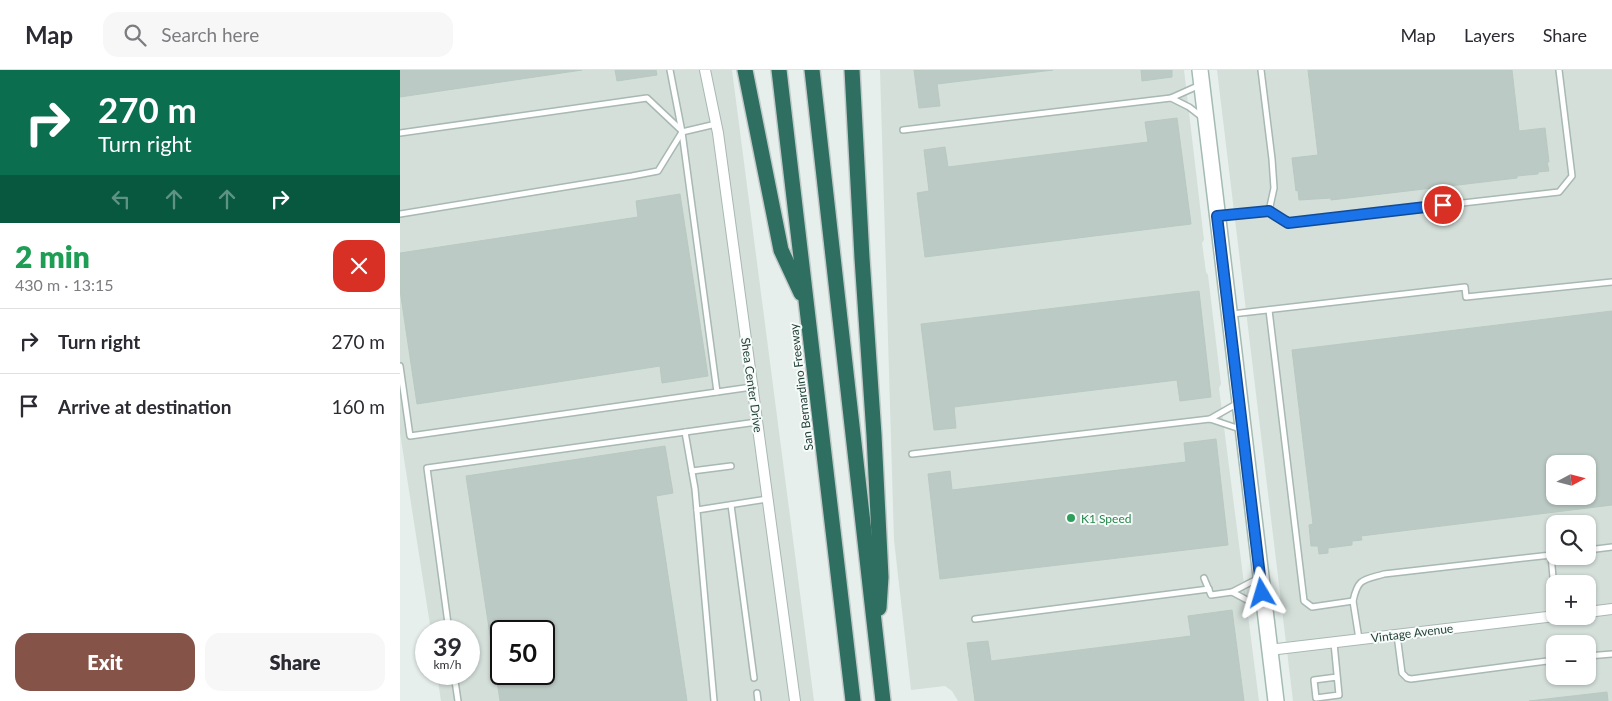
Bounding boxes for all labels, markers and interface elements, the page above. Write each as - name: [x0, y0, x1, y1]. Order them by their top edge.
- search box: [103, 12, 453, 57]
- text: Map: [25, 20, 73, 49]
- icon: search: [121, 21, 149, 49]
- text: Search here: [161, 23, 259, 46]
- text: Map: [1400, 24, 1436, 46]
- text: Layers: [1464, 24, 1515, 46]
- text: Share: [1543, 24, 1587, 46]
- text: 270 m: [98, 88, 197, 130]
- icon: right: [15, 90, 80, 155]
- text: Turn right: [98, 130, 192, 157]
- pin: [1422, 184, 1464, 226]
- icon: left: [107, 185, 135, 213]
- icon: ahead: [160, 185, 188, 213]
- icon: ahead: [213, 185, 241, 213]
- icon: right: [266, 185, 294, 213]
- icon: arrive: [1429, 191, 1457, 219]
- text: 2 min: [15, 238, 90, 274]
- button: close: [333, 240, 385, 292]
- text: 430 m · 13:15: [15, 275, 114, 294]
- street label: San Bernardino Freeway: [786, 322, 816, 451]
- icon: right: [15, 327, 43, 355]
- text: Turn right: [58, 330, 140, 353]
- text: 270 m: [331, 330, 385, 353]
- street label: Shea Center Drive: [738, 337, 766, 433]
- icon: arrive: [15, 392, 43, 420]
- text: Arrive at destination: [58, 395, 231, 418]
- text: 160 m: [331, 395, 385, 418]
- north arrow: [1546, 455, 1596, 505]
- map controls: [1546, 455, 1596, 685]
- place label: K1 Speed: [1081, 511, 1131, 526]
- marker: K1 Speed: [1065, 512, 1077, 524]
- button: search: [1546, 515, 1596, 565]
- position arrow: [1235, 566, 1287, 618]
- button: +: [1546, 575, 1596, 625]
- speed limit sign: 50: [490, 620, 555, 685]
- street label: Vintage Avenue: [1370, 621, 1454, 645]
- text: 39: [433, 631, 462, 661]
- button: Exit: [15, 633, 195, 691]
- button: Share: [205, 633, 385, 691]
- button: −: [1546, 635, 1596, 685]
- text: km/h: [433, 657, 462, 672]

